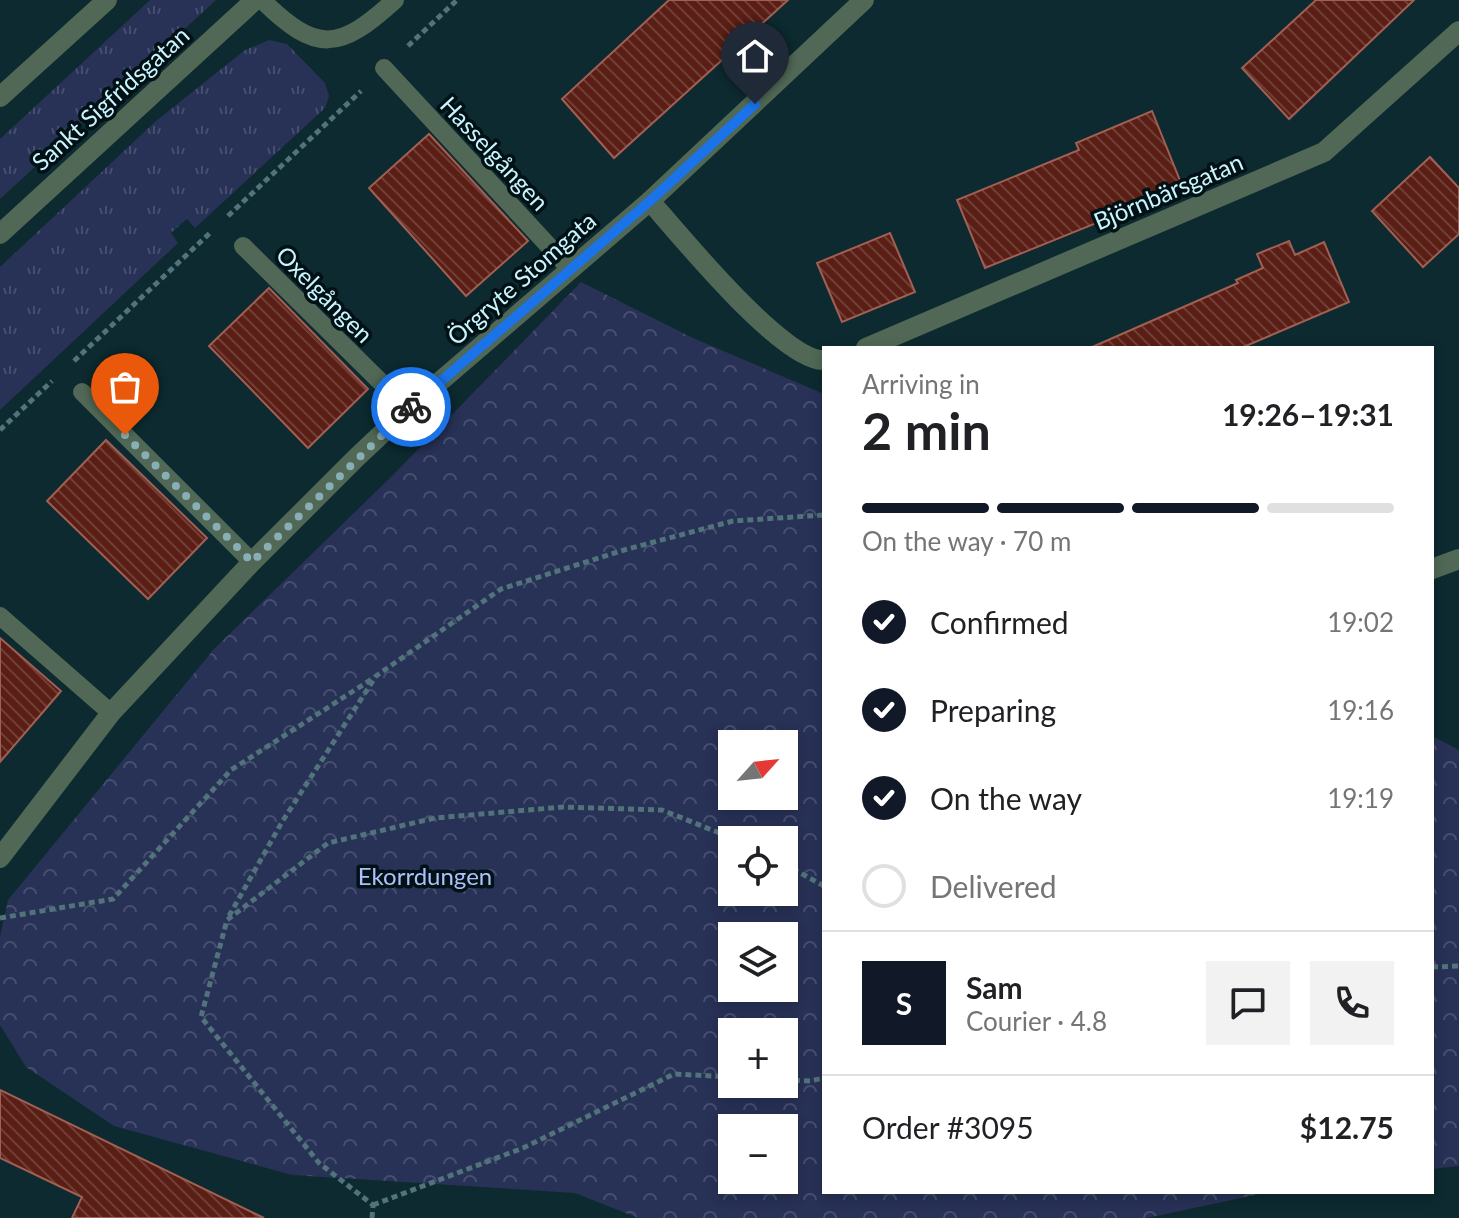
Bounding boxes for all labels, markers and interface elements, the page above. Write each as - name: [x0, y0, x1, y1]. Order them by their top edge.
- street label: Sankt Sigfridsgatan: [26, 20, 194, 176]
- pin: [721, 22, 789, 104]
- icon: home: [733, 34, 777, 78]
- street label: Hasselgången: [435, 90, 555, 216]
- street label: Björnbärsgatan: [1089, 147, 1247, 235]
- street label: Örgryte Stomgata: [441, 206, 601, 350]
- street label: Oxelgången: [271, 240, 379, 348]
- pin: [91, 353, 159, 435]
- icon: bag: [103, 365, 147, 409]
- courier: [371, 367, 451, 447]
- text: Arriving in: [862, 368, 980, 400]
- icon: bike: [389, 385, 433, 429]
- text: 19:26–19:31: [1222, 396, 1394, 432]
- text: 2 min: [862, 399, 991, 461]
- text: On the way · 70 m: [862, 525, 1071, 557]
- icon: check: [862, 600, 906, 644]
- text: Confirmed: [930, 604, 1069, 640]
- text: 19:02: [1327, 606, 1394, 638]
- icon: check: [862, 688, 906, 732]
- text: Preparing: [930, 692, 1056, 728]
- text: 19:16: [1327, 694, 1394, 726]
- north arrow: [718, 730, 798, 810]
- map controls: [718, 730, 798, 1194]
- icon: check: [862, 776, 906, 820]
- text: On the way: [930, 780, 1082, 816]
- text: 19:19: [1327, 782, 1394, 814]
- button: locate: [718, 826, 798, 906]
- park label: Ekorrdungen: [358, 861, 492, 890]
- text: Delivered: [930, 868, 1057, 904]
- button: layers: [718, 922, 798, 1002]
- button: chat: [1206, 961, 1290, 1045]
- button: phone: [1310, 961, 1394, 1045]
- text: Sam: [966, 969, 1023, 1005]
- text: S: [896, 985, 912, 1021]
- text: Courier · 4.8: [966, 1005, 1107, 1037]
- button: +: [718, 1018, 798, 1098]
- text: Order #3095: [862, 1109, 1034, 1145]
- text: $12.75: [1300, 1109, 1394, 1145]
- button: −: [718, 1114, 798, 1194]

